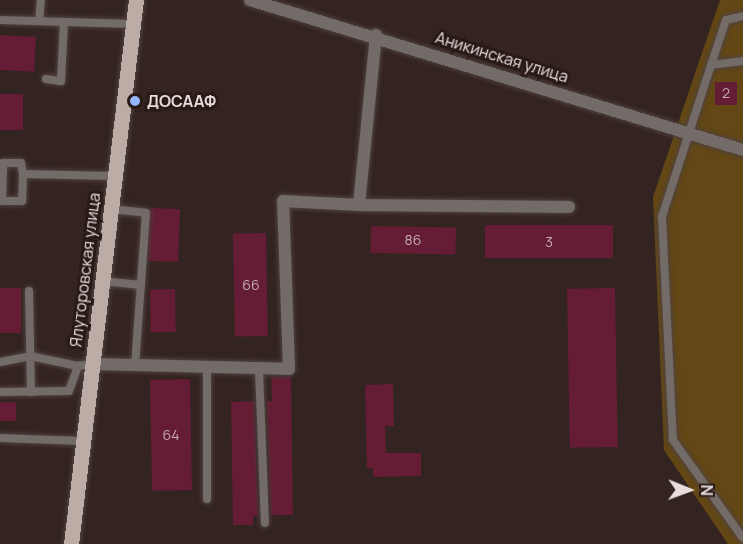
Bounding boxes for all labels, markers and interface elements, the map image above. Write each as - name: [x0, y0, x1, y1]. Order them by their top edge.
- street label: Аникинская улица: [433, 28, 571, 86]
- house number: 2: [722, 85, 730, 101]
- place label: ДОСААФ: [147, 91, 216, 111]
- marker: ДОСААФ: [128, 94, 142, 108]
- street label: Ялуторовская улица: [66, 192, 104, 348]
- house number: 86: [405, 232, 421, 248]
- house number: 3: [545, 234, 553, 250]
- house number: 66: [242, 277, 260, 293]
- house number: 64: [163, 427, 179, 443]
- north arrow: [659, 460, 719, 520]
- text: N: [696, 484, 718, 496]

